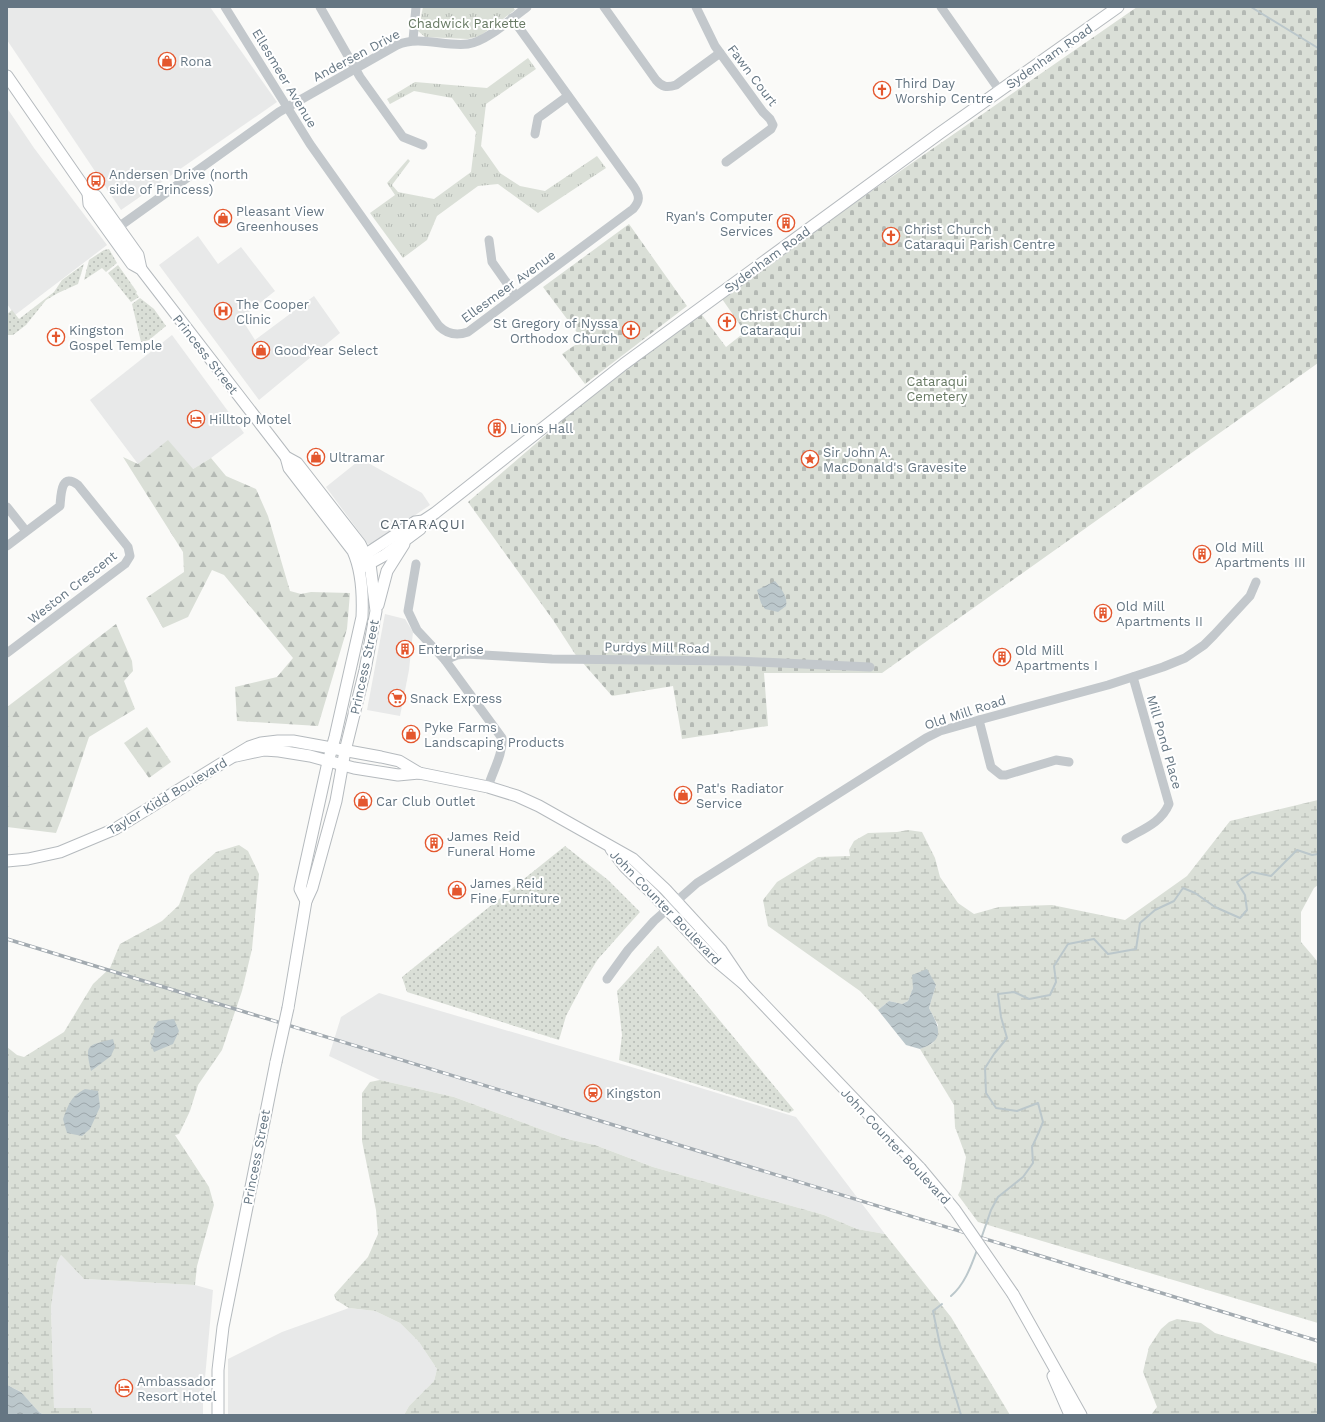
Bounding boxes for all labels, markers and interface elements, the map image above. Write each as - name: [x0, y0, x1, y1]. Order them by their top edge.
- park label: Chadwick Parkette: [408, 16, 526, 31]
- street label: Sydenham Road: [1003, 21, 1096, 92]
- street label: Ellesmeer Avenue: [249, 26, 320, 131]
- street label: Andersen Drive: [310, 26, 402, 85]
- street label: Fawn Court: [725, 42, 781, 109]
- shop icon: Rona: [157, 51, 177, 71]
- place label: Rona: [180, 54, 212, 69]
- place label: Third Day Worship Centre: [895, 76, 993, 106]
- church icon: Third Day Worship Centre: [872, 80, 892, 100]
- place label: Andersen Drive (north side of Princess): [109, 167, 248, 197]
- bus stop icon: Andersen Drive (north side of Princess): [86, 171, 106, 191]
- place label: Pleasant View Greenhouses: [236, 204, 325, 234]
- shop icon: Pleasant View Greenhouses: [213, 208, 233, 228]
- place label: Ryan's Computer Services: [665, 209, 773, 239]
- building icon: Ryan's Computer Services: [776, 213, 796, 233]
- place label: Christ Church Cataraqui Parish Centre: [904, 222, 1055, 252]
- street label: Sydenham Road: [721, 223, 813, 296]
- church icon: Christ Church Cataraqui Parish Centre: [881, 226, 901, 246]
- street label: Ellesmeer Avenue: [458, 247, 558, 326]
- place label: The Cooper Clinic: [236, 297, 309, 327]
- hospital icon: The Cooper Clinic: [213, 301, 233, 321]
- place label: Christ Church Cataraqui: [740, 308, 828, 338]
- street label: Princess Street: [170, 312, 242, 397]
- church icon: Christ Church Cataraqui: [717, 312, 737, 332]
- place label: St Gregory of Nyssa Orthodox Church: [493, 316, 619, 346]
- church icon: St Gregory of Nyssa Orthodox Church: [621, 320, 641, 340]
- place label: Kingston Gospel Temple: [69, 323, 162, 353]
- church icon: Kingston Gospel Temple: [46, 327, 66, 347]
- shop icon: GoodYear Select: [251, 340, 271, 360]
- place label: GoodYear Select: [274, 343, 379, 358]
- park label: Cataraqui Cemetery: [906, 374, 968, 404]
- hotel icon: Hilltop Motel: [186, 409, 206, 429]
- place label: Hilltop Motel: [209, 412, 291, 427]
- building icon: Lions Hall: [487, 418, 507, 438]
- place label: Lions Hall: [510, 421, 573, 436]
- place label: Sir John A. MacDonald's Gravesite: [823, 445, 967, 475]
- shop icon: Ultramar: [306, 447, 326, 467]
- place icon: Sir John A. MacDonald's Gravesite: [800, 449, 820, 469]
- place label: Ultramar: [329, 450, 385, 465]
- district label: CATARAQUI: [380, 516, 466, 532]
- place label: Old Mill Apartments III: [1215, 540, 1306, 570]
- building icon: Old Mill Apartments III: [1192, 544, 1212, 564]
- street label: Weston Crescent: [25, 548, 120, 627]
- place label: Old Mill Apartments II: [1116, 599, 1203, 629]
- building icon: Old Mill Apartments II: [1093, 603, 1113, 623]
- street label: Princess Street: [347, 618, 382, 716]
- building icon: Enterprise: [395, 639, 415, 659]
- street label: Purdys Mill Road: [604, 639, 710, 656]
- place label: Enterprise: [418, 642, 484, 657]
- place label: Old Mill Apartments I: [1015, 643, 1098, 673]
- building icon: Old Mill Apartments I: [992, 647, 1012, 667]
- supermarket icon: Snack Express: [387, 688, 407, 708]
- place label: Snack Express: [410, 691, 502, 706]
- street label: Old Mill Road: [923, 692, 1008, 733]
- street label: Mill Pond Place: [1144, 694, 1185, 791]
- place label: Pyke Farms Landscaping Products: [424, 720, 565, 750]
- shop icon: Pyke Farms Landscaping Products: [401, 724, 421, 744]
- street label: Taylor Kidd Boulevard: [105, 755, 230, 838]
- place label: Pat's Radiator Service: [696, 781, 784, 811]
- shop icon: Pat's Radiator Service: [673, 785, 693, 805]
- shop icon: Car Club Outlet: [353, 791, 373, 811]
- place label: Car Club Outlet: [376, 794, 476, 809]
- place label: James Reid Funeral Home: [447, 829, 536, 859]
- building icon: James Reid Funeral Home: [424, 833, 444, 853]
- street label: John Counter Boulevard: [607, 847, 724, 968]
- place label: James Reid Fine Furniture: [470, 876, 560, 906]
- shop icon: James Reid Fine Furniture: [447, 880, 467, 900]
- station icon: Kingston: [583, 1083, 603, 1103]
- street label: John Counter Boulevard: [838, 1085, 953, 1208]
- place label: Kingston: [606, 1086, 661, 1101]
- street label: Princess Street: [240, 1108, 273, 1206]
- place label: Ambassador Resort Hotel: [137, 1374, 216, 1404]
- hotel icon: Ambassador Resort Hotel: [114, 1378, 134, 1398]

